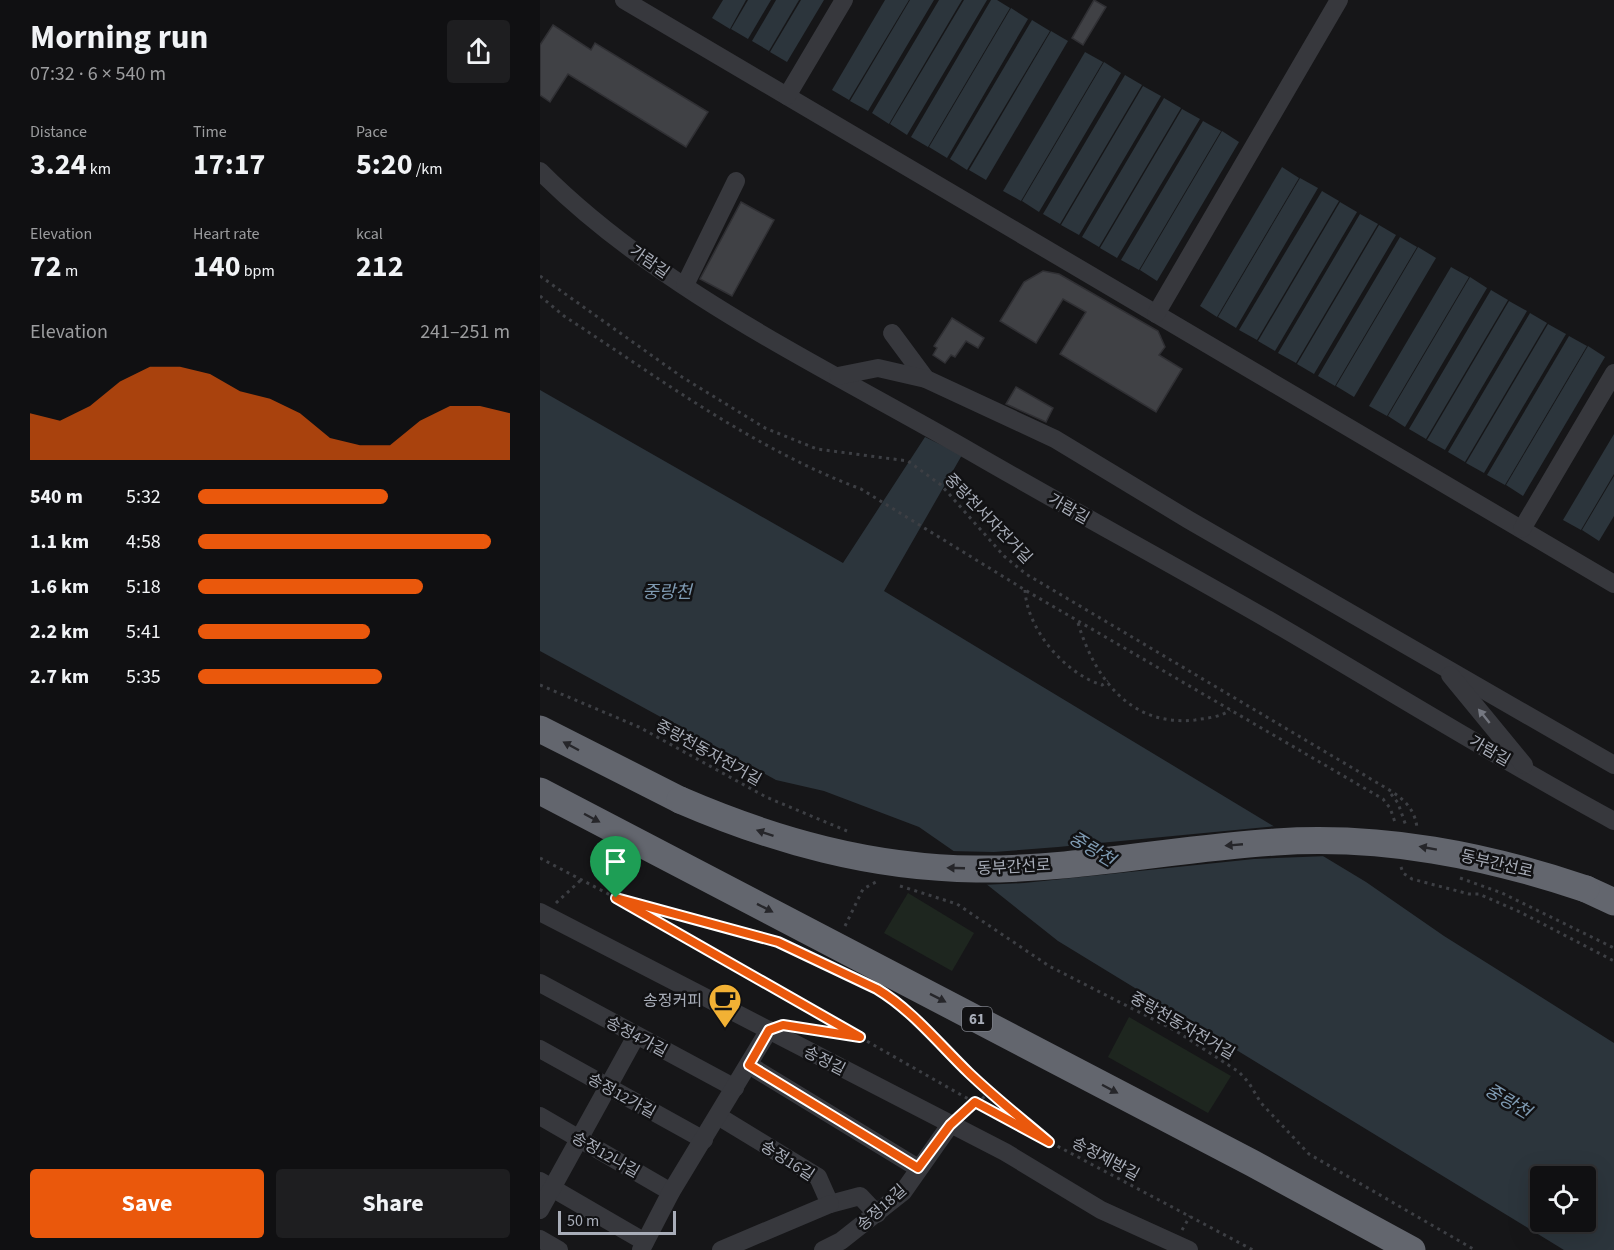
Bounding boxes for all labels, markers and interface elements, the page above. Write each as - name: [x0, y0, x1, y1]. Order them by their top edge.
- text: Morning run: [30, 14, 208, 61]
- button: share: [447, 20, 510, 83]
- text: 07:32 · 6 × 540 m: [30, 60, 166, 88]
- text: Distance: [30, 121, 87, 143]
- text: Time: [193, 121, 227, 143]
- text: Pace: [356, 121, 387, 143]
- text: 3.24: [30, 143, 87, 186]
- text: 17:17: [193, 143, 265, 186]
- text: 5:20: [356, 143, 413, 186]
- text: km: [87, 158, 111, 180]
- text: /km: [413, 158, 443, 180]
- text: Elevation: [30, 223, 92, 245]
- text: Heart rate: [193, 223, 260, 245]
- text: kcal: [356, 223, 383, 245]
- street label: 가람길: [625, 240, 674, 283]
- text: 72: [30, 245, 62, 288]
- text: 140: [193, 245, 241, 288]
- text: 212: [356, 245, 404, 288]
- text: m: [62, 260, 78, 282]
- text: bpm: [241, 260, 275, 282]
- text: Elevation: [30, 318, 108, 346]
- text: 241–251 m: [420, 318, 510, 346]
- street label: 중랑천서자전거길: [939, 469, 1037, 569]
- text: 540 m: [30, 483, 83, 511]
- text: 5:32: [126, 483, 161, 511]
- street label: 가람길: [1044, 488, 1093, 529]
- text: 1.1 km: [30, 528, 89, 556]
- text: 4:58: [126, 528, 161, 556]
- text: 1.6 km: [30, 573, 89, 601]
- text: 5:18: [126, 573, 161, 601]
- water label: 중랑천: [642, 580, 694, 605]
- text: 2.2 km: [30, 618, 89, 646]
- text: 5:41: [126, 618, 161, 646]
- text: 2.7 km: [30, 663, 89, 691]
- text: 5:35: [126, 663, 161, 691]
- one-way arrow: [1477, 708, 1490, 724]
- street label: 중랑천동자전거길: [652, 715, 765, 791]
- street label: 가람길: [1465, 730, 1514, 771]
- one-way arrow: [563, 741, 580, 751]
- one-way arrow: [584, 813, 601, 823]
- water label: 중랑천: [1064, 826, 1122, 874]
- one-way arrow: [756, 828, 774, 837]
- pin: [590, 836, 641, 898]
- one-way arrow: [1224, 840, 1243, 850]
- one-way arrow: [1418, 843, 1437, 852]
- icon: arrive: [599, 845, 632, 878]
- street label: 동부간선로: [1458, 845, 1535, 883]
- street label: 동부간선로: [977, 854, 1052, 880]
- one-way arrow: [946, 863, 965, 873]
- one-way arrow: [756, 904, 773, 913]
- cafe icon: 송정커피: [707, 982, 743, 1029]
- street label: 중랑천동자전거길: [1126, 987, 1239, 1065]
- place label: 송정커피: [643, 990, 702, 1012]
- one-way arrow: [929, 993, 946, 1003]
- road number: 61: [962, 1007, 992, 1031]
- street label: 송정4가길: [602, 1011, 671, 1062]
- street label: 송정길: [800, 1041, 849, 1081]
- street label: 송정12가길: [583, 1068, 660, 1124]
- water label: 중랑천: [1480, 1078, 1538, 1126]
- one-way arrow: [1102, 1084, 1119, 1094]
- street label: 송정12나길: [568, 1127, 643, 1183]
- street label: 송정제방길: [1068, 1132, 1143, 1186]
- street label: 송정16길: [756, 1135, 819, 1186]
- map controls: [1530, 1166, 1596, 1232]
- button: locate: [1530, 1166, 1596, 1232]
- button: Save: [30, 1169, 264, 1238]
- button: Share: [276, 1169, 510, 1238]
- street label: 송정18길: [852, 1179, 911, 1236]
- scale bar: [558, 1208, 676, 1236]
- text: 50 m: [567, 1210, 599, 1232]

